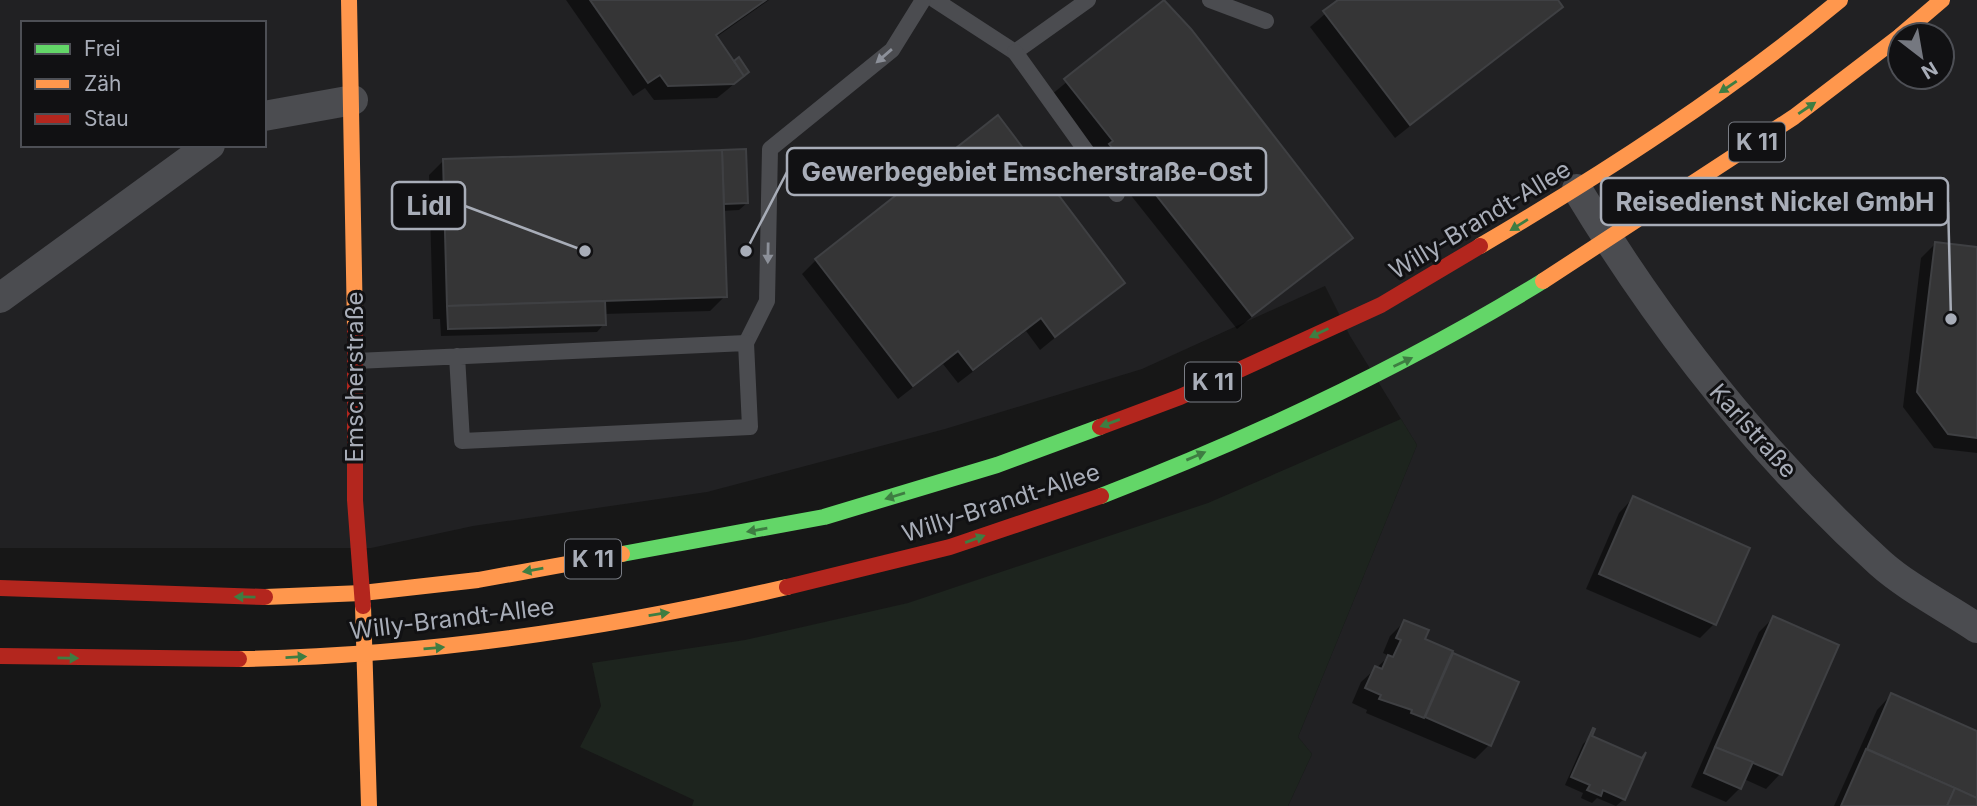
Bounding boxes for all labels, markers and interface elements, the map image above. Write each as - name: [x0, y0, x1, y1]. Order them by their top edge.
- legend: [21, 21, 266, 147]
- north arrow: [1886, 21, 1956, 91]
- text: Frei: [84, 36, 121, 61]
- one-way arrow: [876, 48, 893, 63]
- text: N: [1917, 57, 1942, 84]
- text: Zäh: [84, 71, 121, 96]
- one-way arrow: [1719, 80, 1737, 94]
- one-way arrow: [1798, 102, 1817, 115]
- text: Stau: [84, 106, 129, 131]
- road number: K 11: [1729, 122, 1785, 162]
- callout: Gewerbegebiet Emscherstraße-Ost: [787, 148, 1266, 195]
- street label: Willy-Brandt-Allee: [1384, 154, 1576, 285]
- text: Gewerbegebiet Emscherstraße-Ost: [801, 156, 1253, 187]
- callout: Reisedienst Nickel GmbH: [1601, 178, 1948, 225]
- callout: Lidl: [392, 182, 465, 229]
- text: Reisedienst Nickel GmbH: [1615, 186, 1935, 217]
- text: Lidl: [406, 190, 452, 221]
- one-way arrow: [1510, 219, 1529, 232]
- one-way arrow: [762, 242, 773, 264]
- street label: Emscherstraße: [340, 292, 369, 462]
- one-way arrow: [1309, 327, 1329, 339]
- one-way arrow: [1393, 357, 1413, 368]
- road number: K 11: [1185, 362, 1241, 402]
- street label: Karlstraße: [1704, 378, 1803, 484]
- one-way arrow: [1100, 418, 1121, 429]
- one-way arrow: [1185, 451, 1206, 462]
- street label: Willy-Brandt-Allee: [898, 457, 1103, 548]
- one-way arrow: [884, 491, 905, 501]
- one-way arrow: [746, 524, 768, 535]
- one-way arrow: [965, 533, 986, 544]
- road number: K 11: [565, 540, 621, 579]
- one-way arrow: [522, 565, 544, 576]
- one-way arrow: [234, 591, 256, 603]
- street label: Willy-Brandt-Allee: [348, 592, 556, 645]
- one-way arrow: [648, 608, 670, 619]
- one-way arrow: [423, 642, 445, 653]
- one-way arrow: [285, 652, 307, 663]
- one-way arrow: [57, 653, 79, 664]

